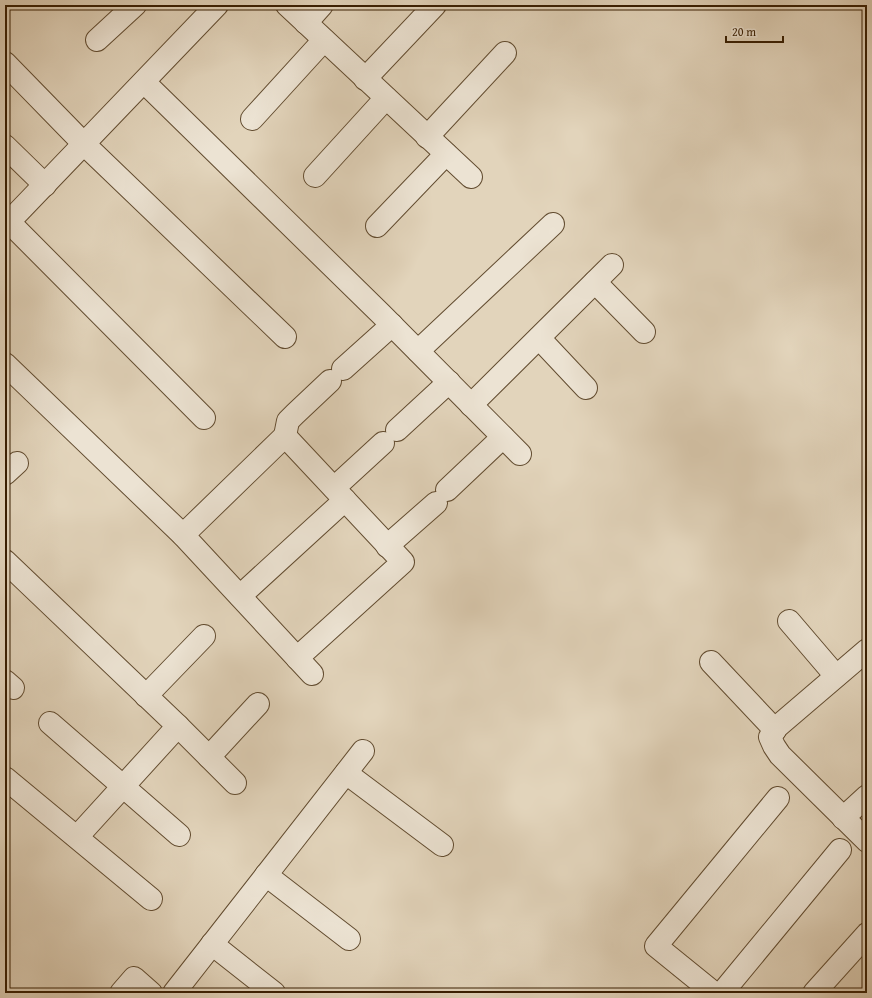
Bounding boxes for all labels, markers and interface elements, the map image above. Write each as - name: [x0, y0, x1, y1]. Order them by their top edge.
- scale bar: [726, 18, 783, 44]
- text: 20 m: [732, 23, 756, 40]

